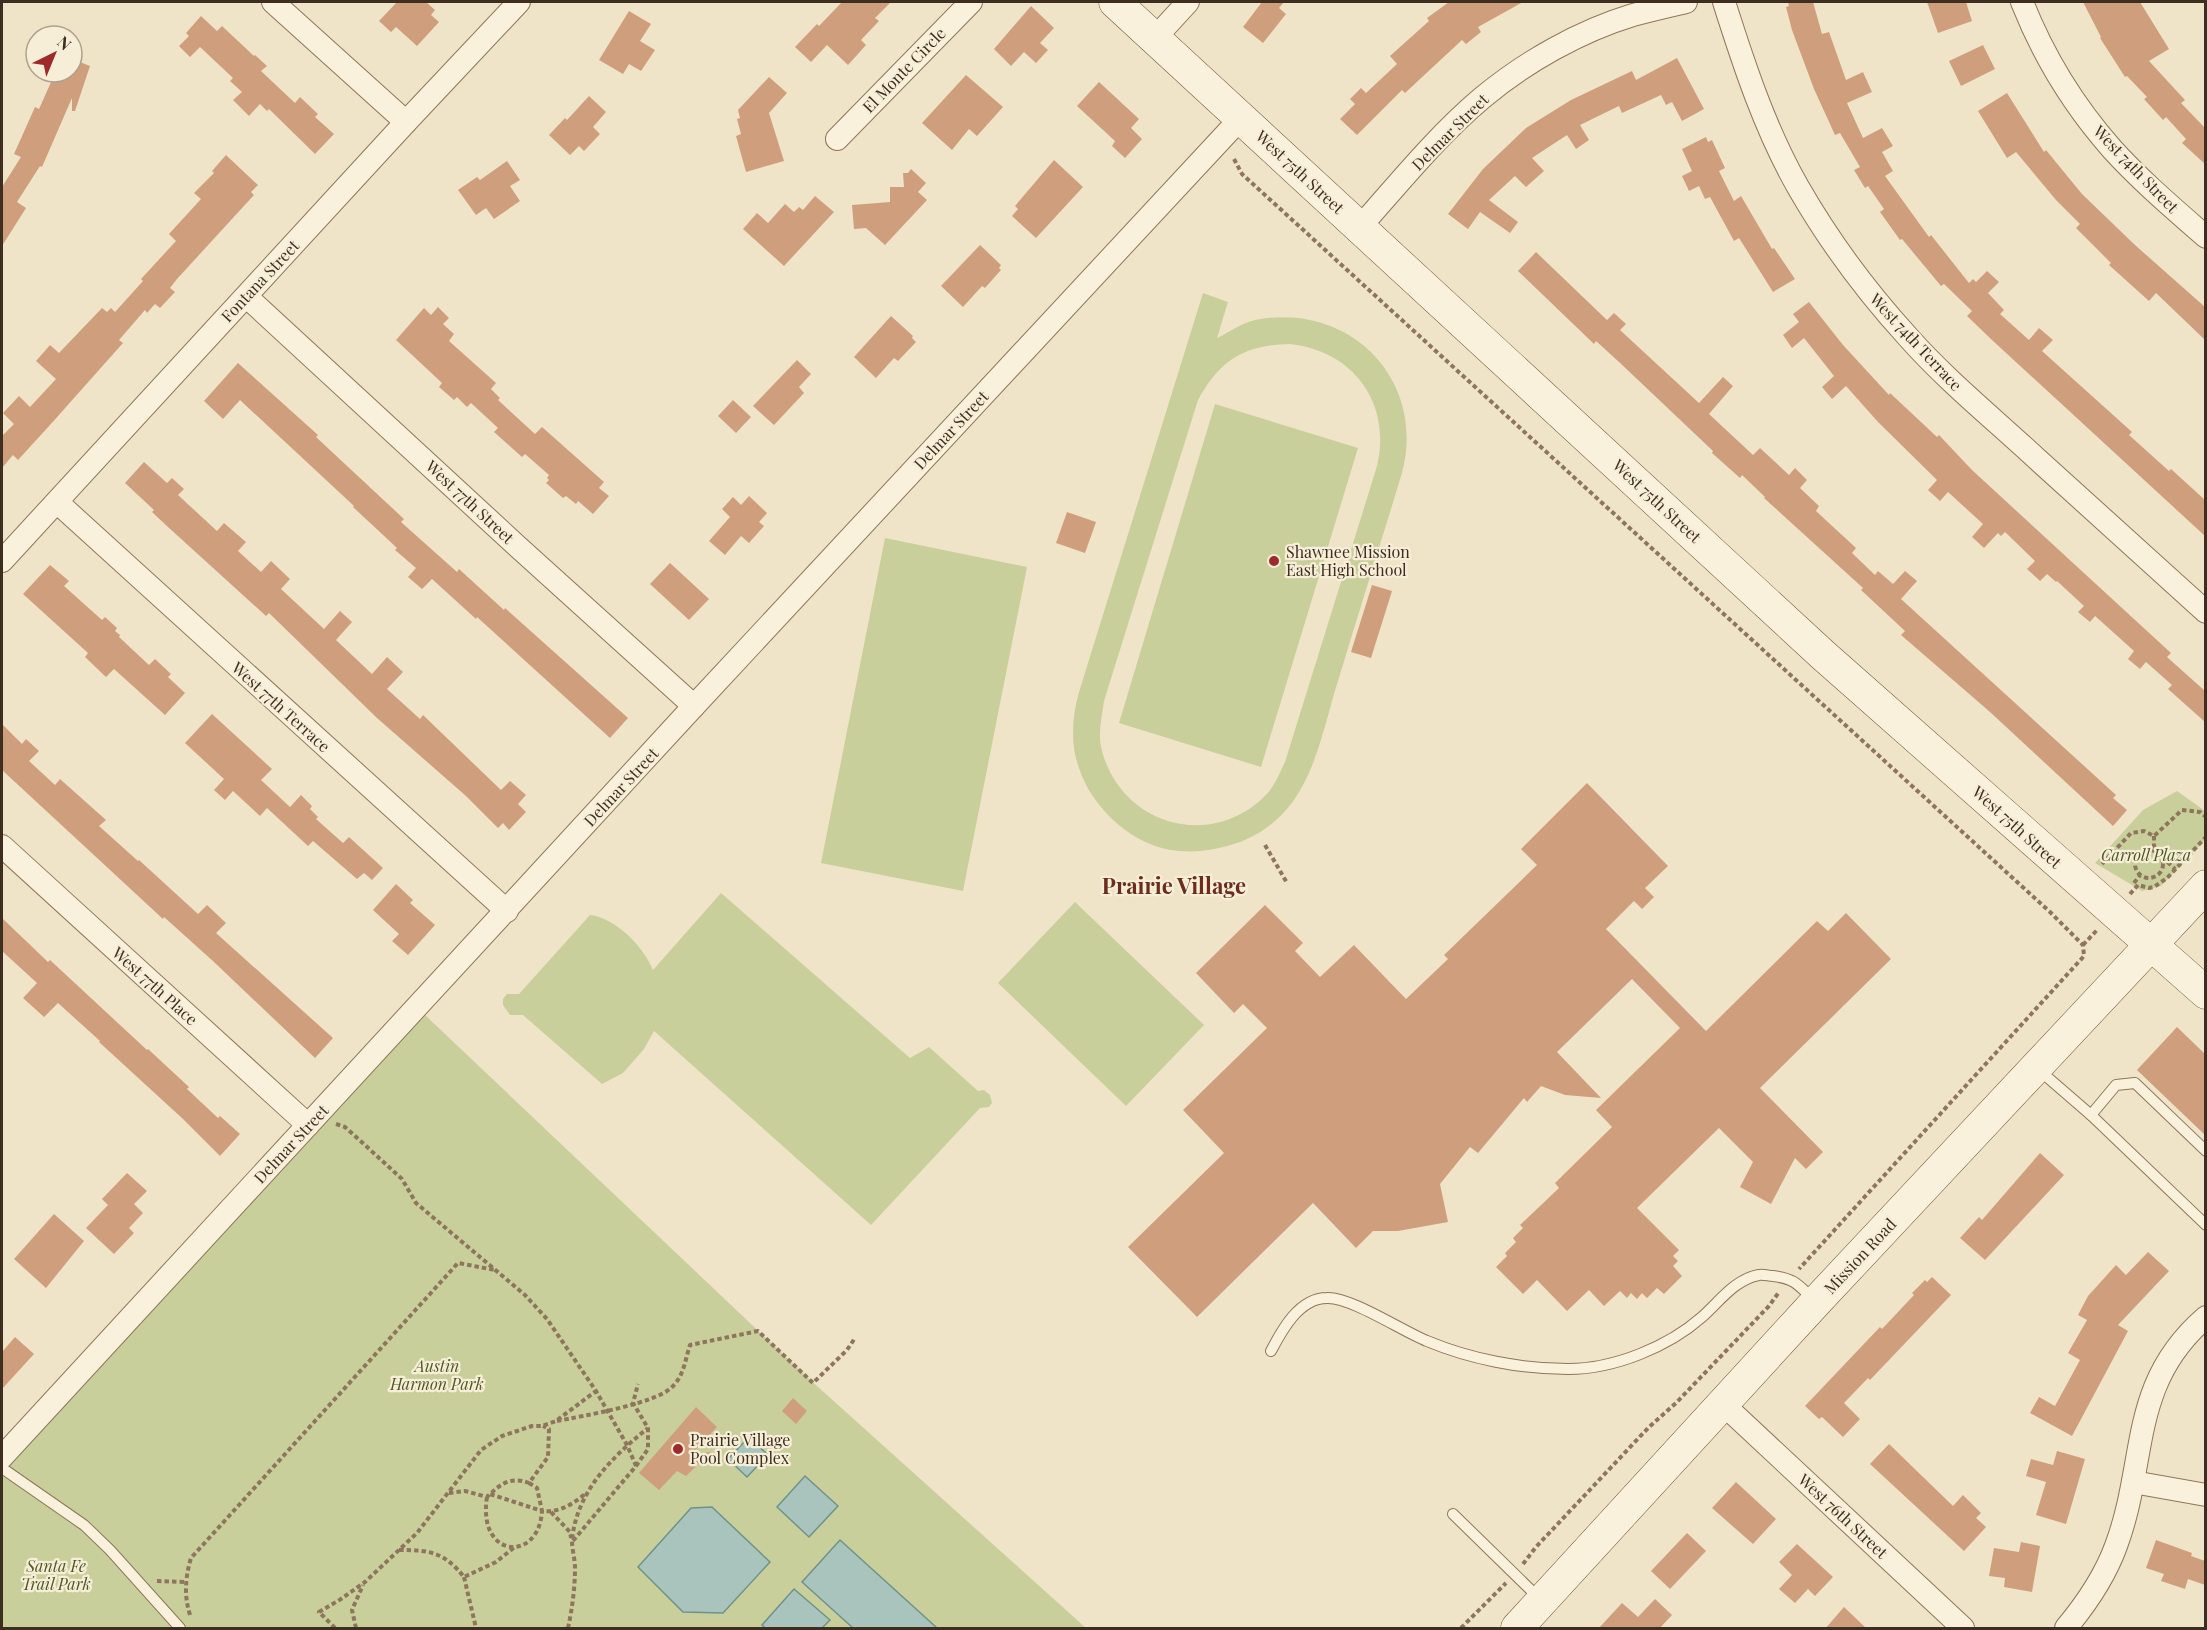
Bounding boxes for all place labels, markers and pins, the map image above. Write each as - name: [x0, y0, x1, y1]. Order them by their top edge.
- place label: Shawnee Mission East High School: [1286, 541, 1410, 580]
- marker: Shawnee Mission East High School: [1267, 554, 1281, 568]
- place label: Prairie Village Pool Complex: [690, 1429, 790, 1468]
- marker: Prairie Village Pool Complex: [671, 1442, 685, 1456]

